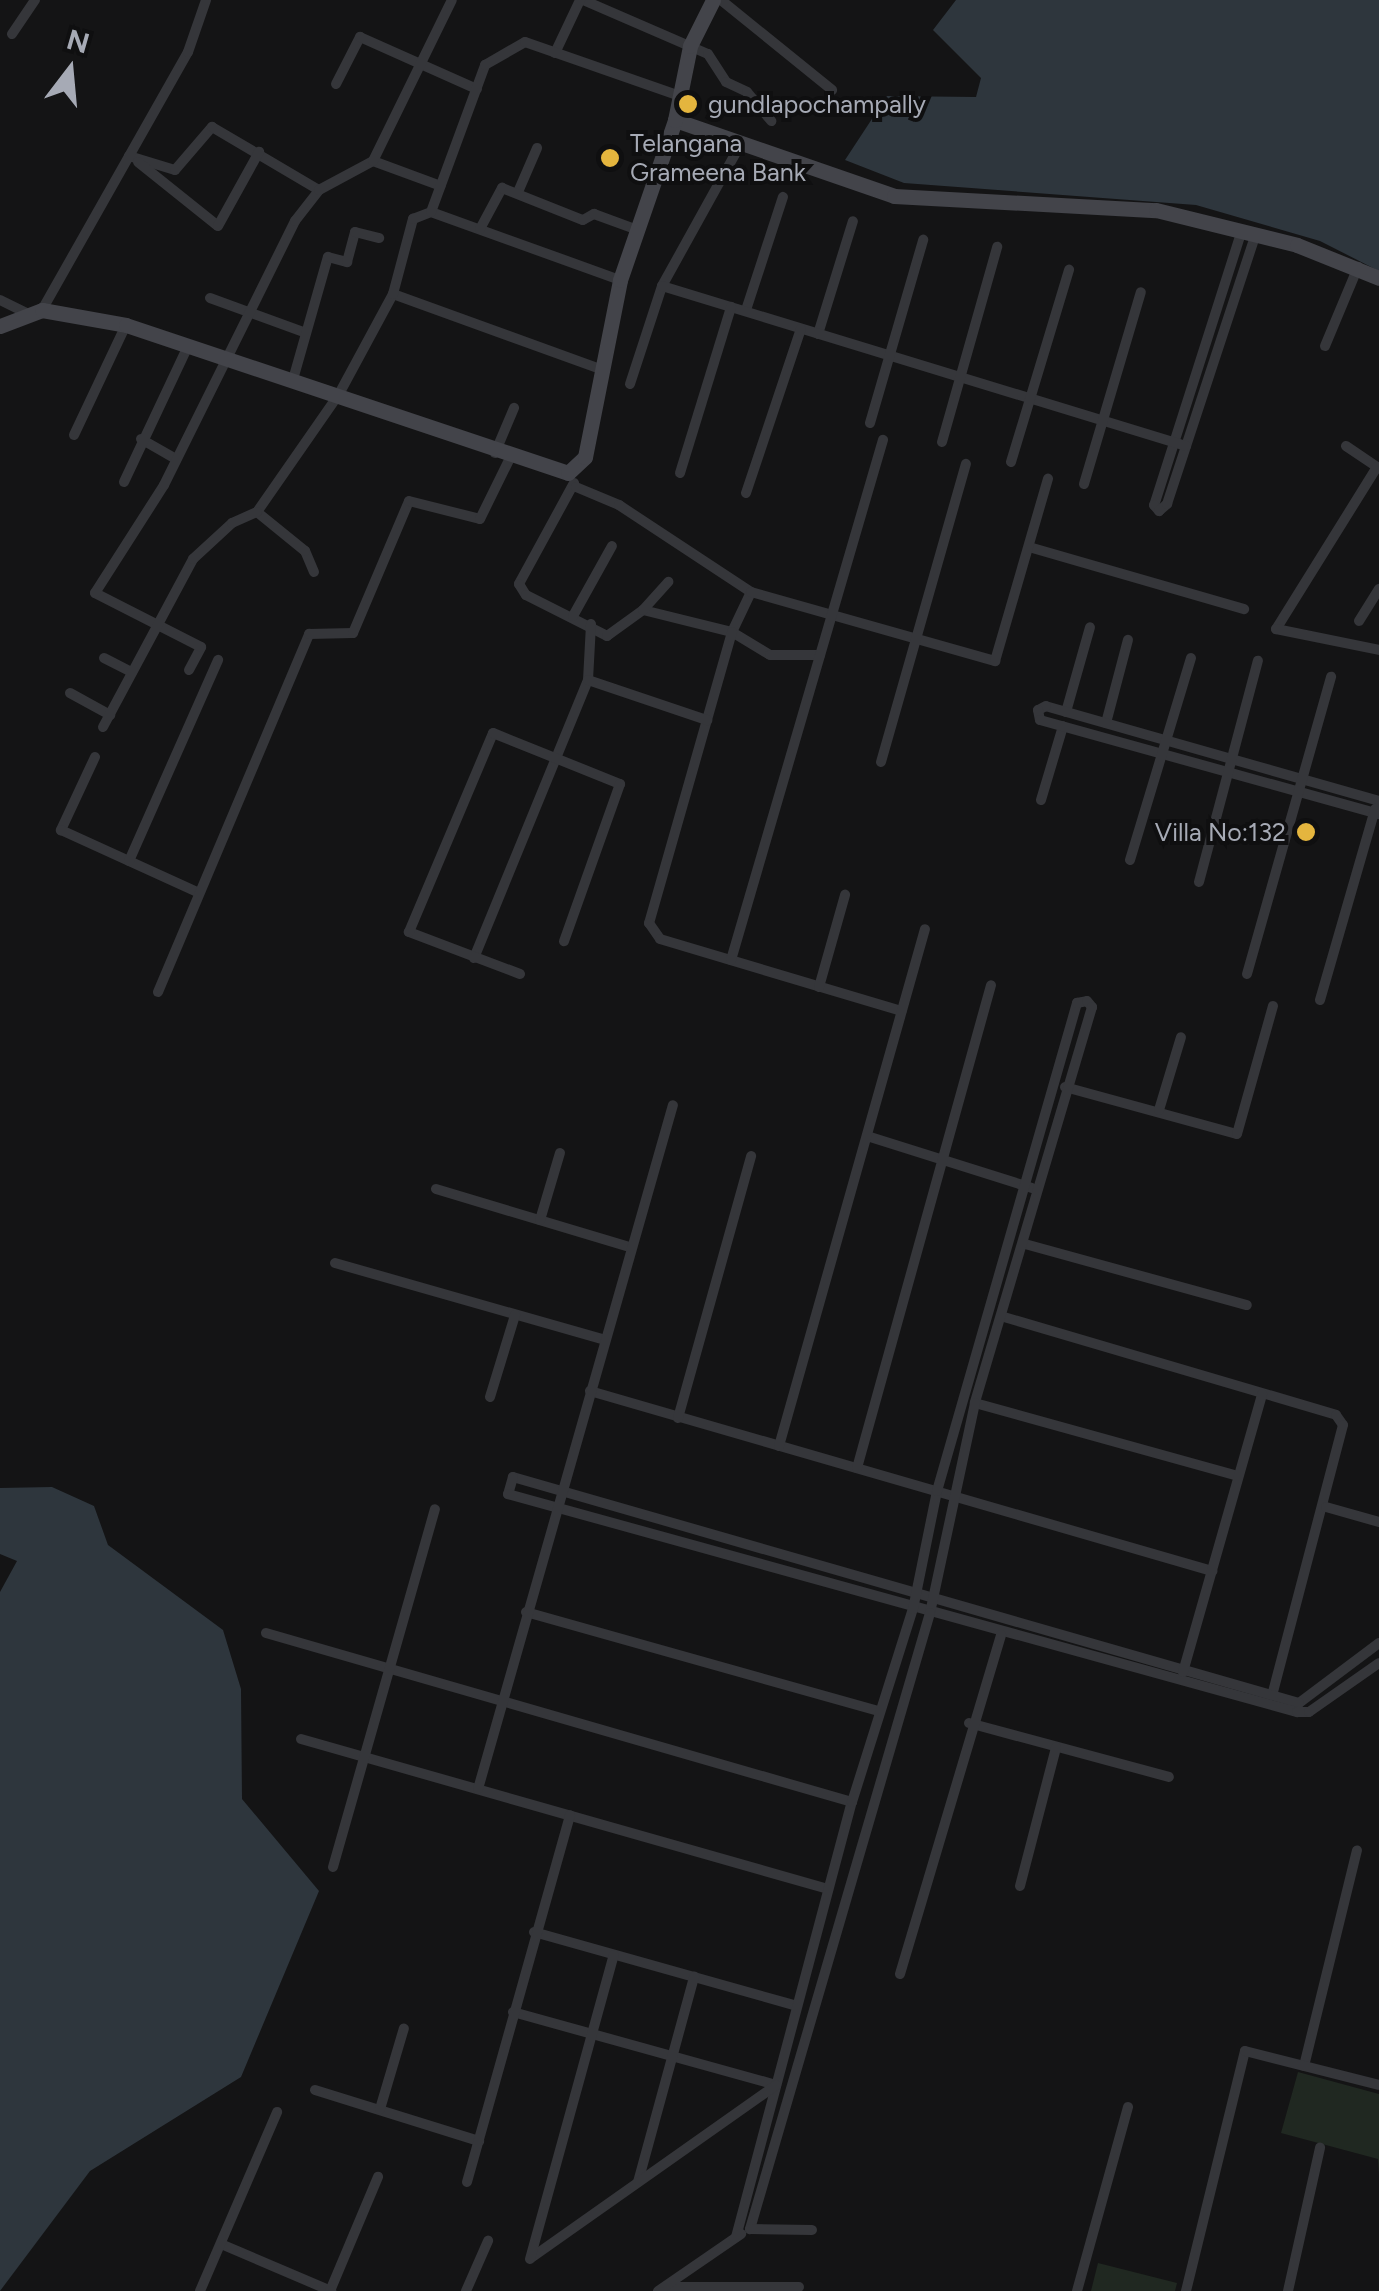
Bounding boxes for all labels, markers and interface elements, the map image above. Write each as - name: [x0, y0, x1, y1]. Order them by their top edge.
- north arrow: [20, 20, 120, 120]
- text: N: [63, 22, 93, 60]
- place label: gundlapochampally: [708, 89, 926, 119]
- marker: gundlapochampally: [677, 93, 699, 115]
- place label: Telangana Grameena Bank: [630, 129, 806, 188]
- marker: Telangana Grameena Bank: [599, 147, 621, 169]
- place label: Villa No:132: [1155, 817, 1286, 847]
- marker: Villa No:132: [1295, 821, 1317, 843]

